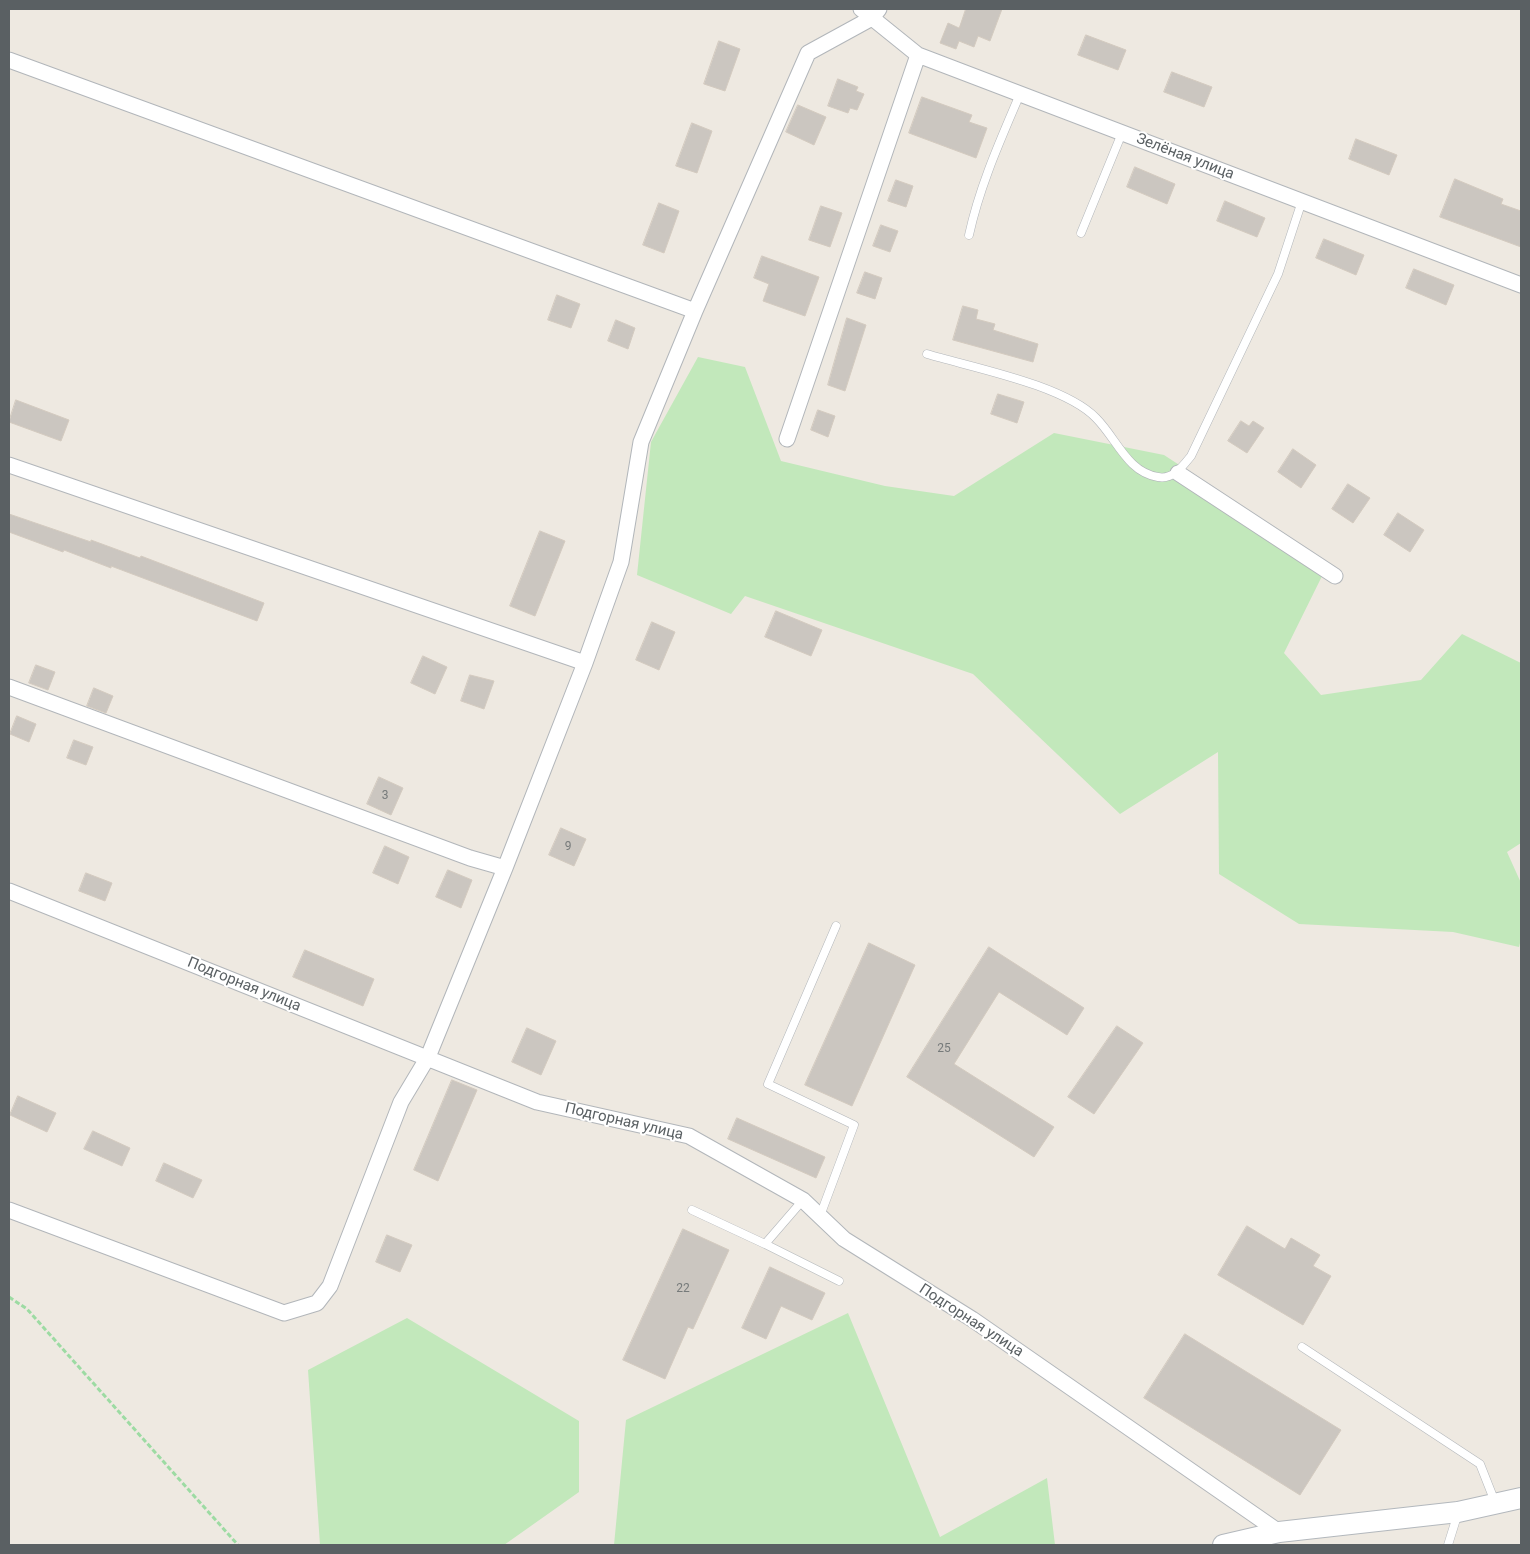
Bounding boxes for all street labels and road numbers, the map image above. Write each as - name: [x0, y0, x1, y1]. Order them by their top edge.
- street label: Зелёная улица: [1133, 130, 1237, 184]
- street label: Подгорная улица: [185, 954, 303, 1016]
- street label: Подгорная улица: [563, 1100, 685, 1144]
- street label: Подгорная улица: [915, 1281, 1027, 1361]

